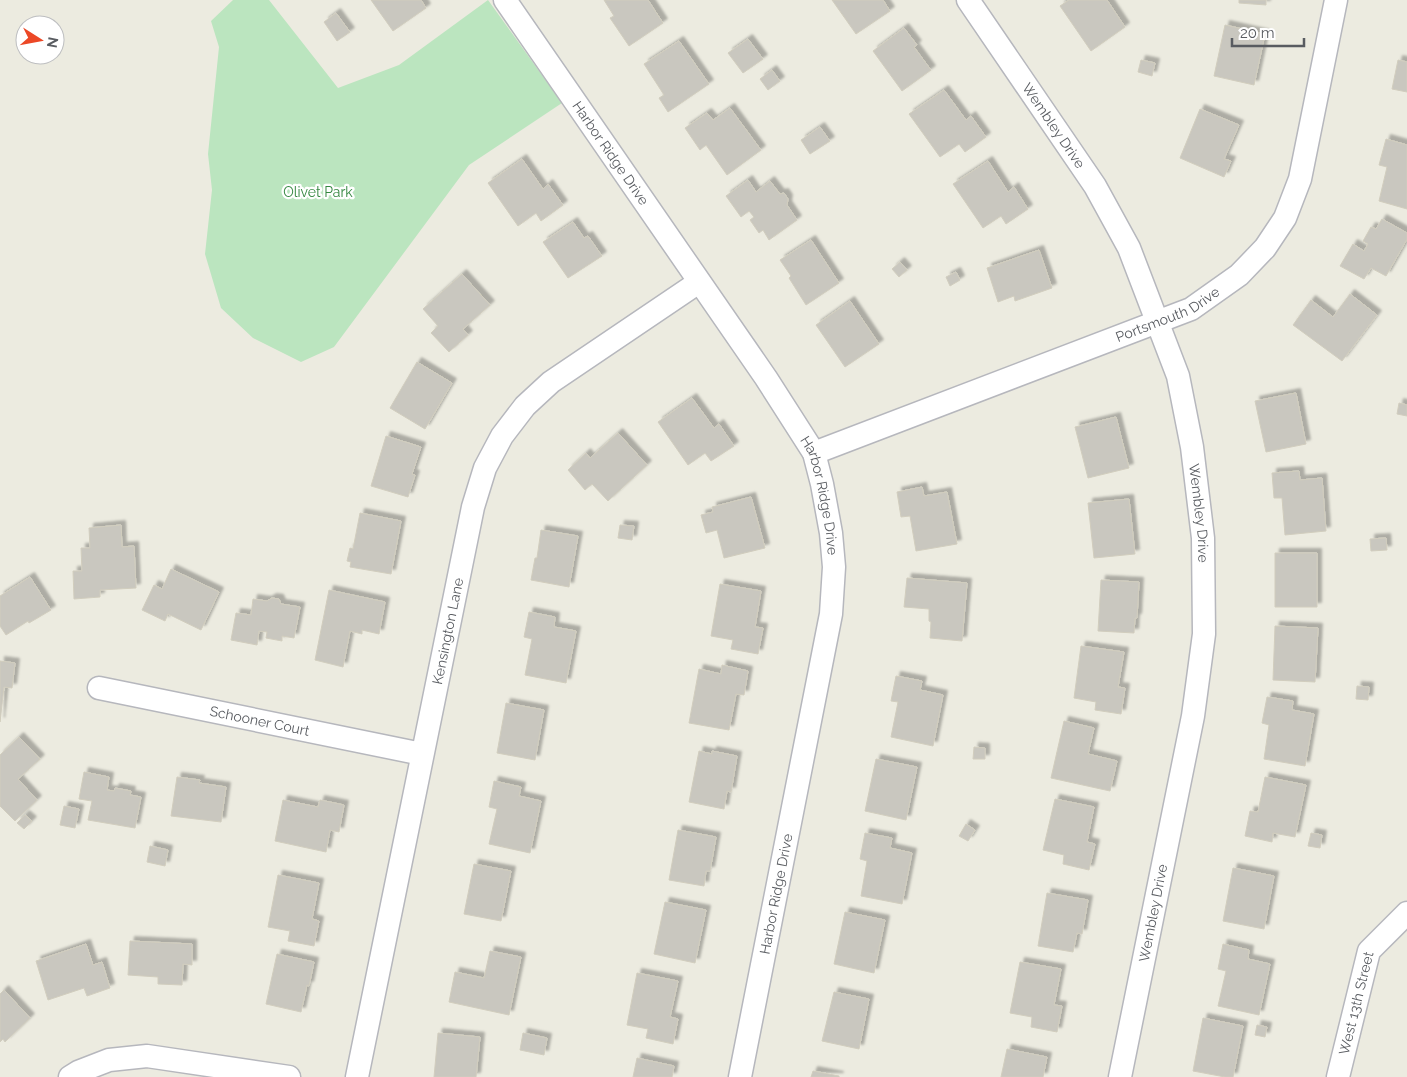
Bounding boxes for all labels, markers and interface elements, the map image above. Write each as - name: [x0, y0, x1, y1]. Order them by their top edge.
- north arrow: [15, 15, 65, 65]
- scale bar: [1232, 15, 1304, 47]
- text: 20 m: [1240, 24, 1275, 42]
- text: N: [44, 36, 62, 49]
- street label: Wembley Drive: [1019, 80, 1088, 171]
- street label: Harbor Ridge Drive: [569, 98, 652, 208]
- park label: Olivet Park: [283, 184, 353, 200]
- street label: Portsmouth Drive: [1113, 284, 1222, 345]
- street label: Harbor Ridge Drive: [797, 433, 841, 556]
- street label: Wembley Drive: [1186, 463, 1211, 563]
- street label: Kensington Lane: [429, 576, 466, 686]
- street label: Schooner Court: [208, 703, 311, 739]
- street label: Harbor Ridge Drive: [756, 832, 796, 956]
- street label: Wembley Drive: [1136, 863, 1170, 963]
- street label: West 13th Street: [1336, 950, 1377, 1056]

